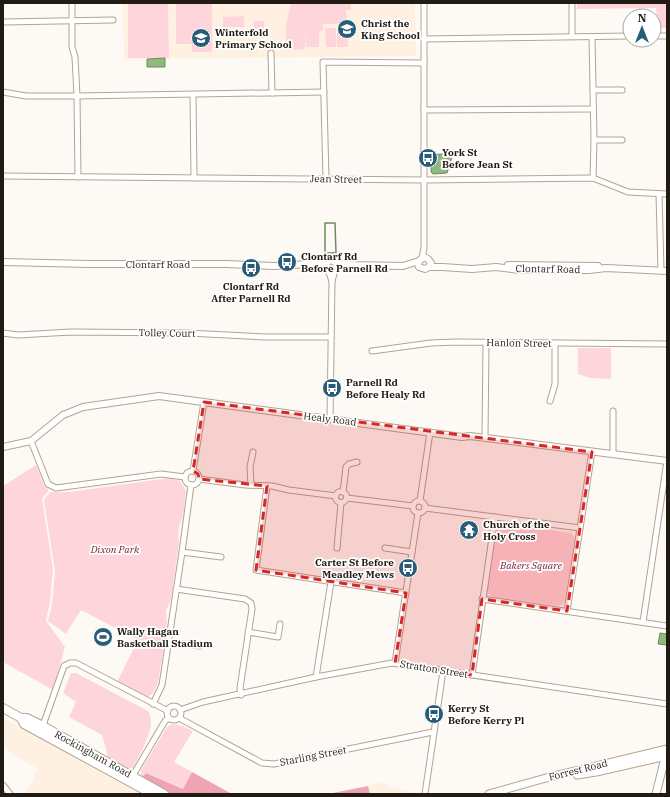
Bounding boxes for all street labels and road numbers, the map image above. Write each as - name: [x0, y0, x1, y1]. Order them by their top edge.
- street label: Jean Street: [310, 172, 363, 186]
- street label: Clontarf Road: [126, 258, 190, 271]
- street label: Clontarf Road: [516, 262, 580, 276]
- street label: Tolley Court: [138, 326, 196, 340]
- street label: Hanlon Street: [486, 336, 552, 350]
- street label: Healy Road: [303, 409, 357, 429]
- street label: Stratton Street: [399, 657, 469, 681]
- street label: Rockingham Road: [52, 728, 134, 780]
- street label: Starling Street: [279, 743, 348, 769]
- street label: Forrest Road: [547, 756, 609, 784]

